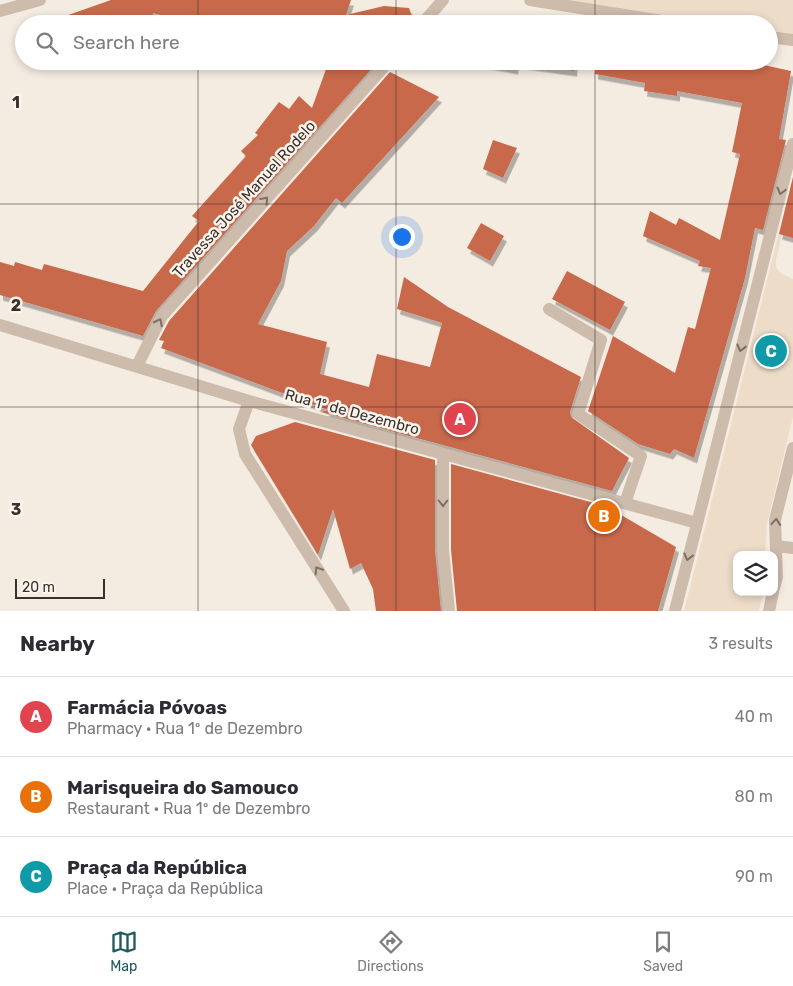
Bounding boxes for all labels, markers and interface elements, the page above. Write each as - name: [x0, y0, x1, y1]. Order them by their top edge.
- search box: [15, 15, 778, 70]
- icon: search: [33, 29, 61, 57]
- text: Search here: [73, 31, 180, 54]
- text: 1: [12, 93, 20, 112]
- street label: Travessa José Manuel Rodelo: [169, 117, 319, 281]
- one-way arrow: [776, 186, 787, 195]
- one-way arrow: [259, 196, 268, 205]
- your location: [389, 224, 415, 250]
- text: 2: [11, 296, 21, 315]
- one-way arrow: [153, 319, 163, 328]
- pin: C: [755, 332, 787, 370]
- one-way arrow: [736, 344, 747, 353]
- street label: Rua 1º de Dezembro: [283, 385, 421, 439]
- pin: A: [444, 400, 476, 438]
- pin: B: [588, 497, 620, 535]
- text: 3: [11, 500, 21, 519]
- one-way arrow: [438, 500, 448, 507]
- one-way arrow: [771, 518, 782, 526]
- map controls: [733, 551, 778, 596]
- button: layers: [733, 551, 778, 596]
- one-way arrow: [684, 552, 694, 560]
- one-way arrow: [314, 566, 324, 575]
- scale bar: [15, 576, 105, 599]
- text: 20 m: [22, 579, 55, 596]
- text: Nearby: [20, 631, 95, 656]
- text: 3 results: [708, 634, 773, 653]
- text: Farmácia Póvoas: [67, 696, 227, 719]
- text: A: [30, 707, 42, 726]
- text: 40 m: [735, 707, 773, 726]
- text: Pharmacy · Rua 1º de Dezembro: [67, 719, 303, 738]
- text: Marisqueira do Samouco: [67, 776, 299, 799]
- text: B: [30, 787, 42, 806]
- text: 80 m: [735, 787, 773, 806]
- text: Restaurant · Rua 1º de Dezembro: [67, 799, 311, 818]
- text: Praça da República: [67, 856, 247, 879]
- text: C: [30, 867, 42, 886]
- text: 90 m: [735, 867, 773, 886]
- text: Place · Praça da República: [67, 879, 263, 898]
- tab: Map: [110, 928, 138, 975]
- tab: Directions: [357, 928, 424, 975]
- tab: Saved: [643, 928, 683, 975]

